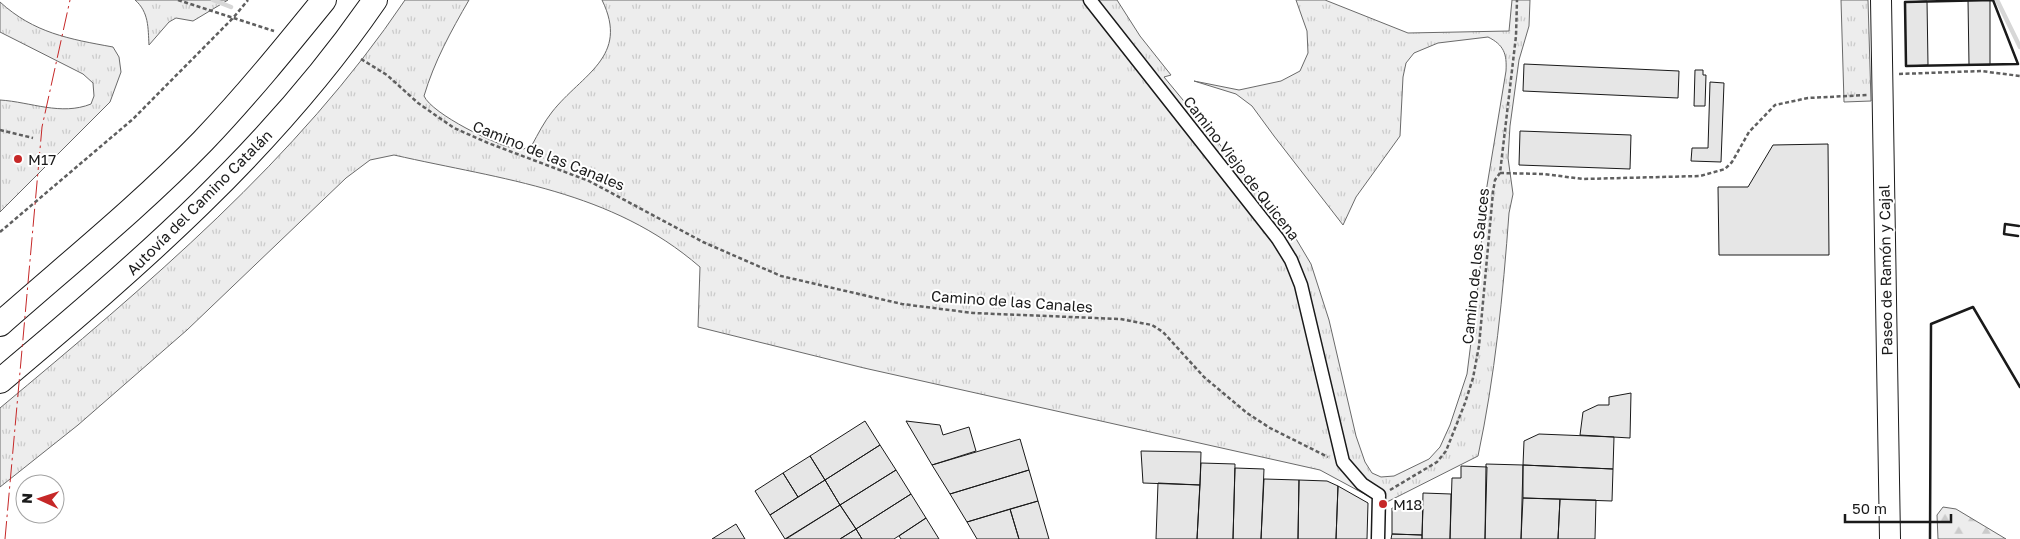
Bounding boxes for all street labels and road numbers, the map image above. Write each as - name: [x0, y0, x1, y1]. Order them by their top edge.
- street label: Camino Viejo de Quicena: [1180, 92, 1304, 244]
- street label: Camino de las Canales: [470, 116, 628, 194]
- street label: Autovía del Camino Catalán: [123, 126, 275, 278]
- street label: Paseo de Ramón y Cajal: [1875, 184, 1895, 356]
- street label: Camino de los Sauces: [1458, 187, 1492, 345]
- street label: Camino de las Canales: [930, 286, 1094, 316]

